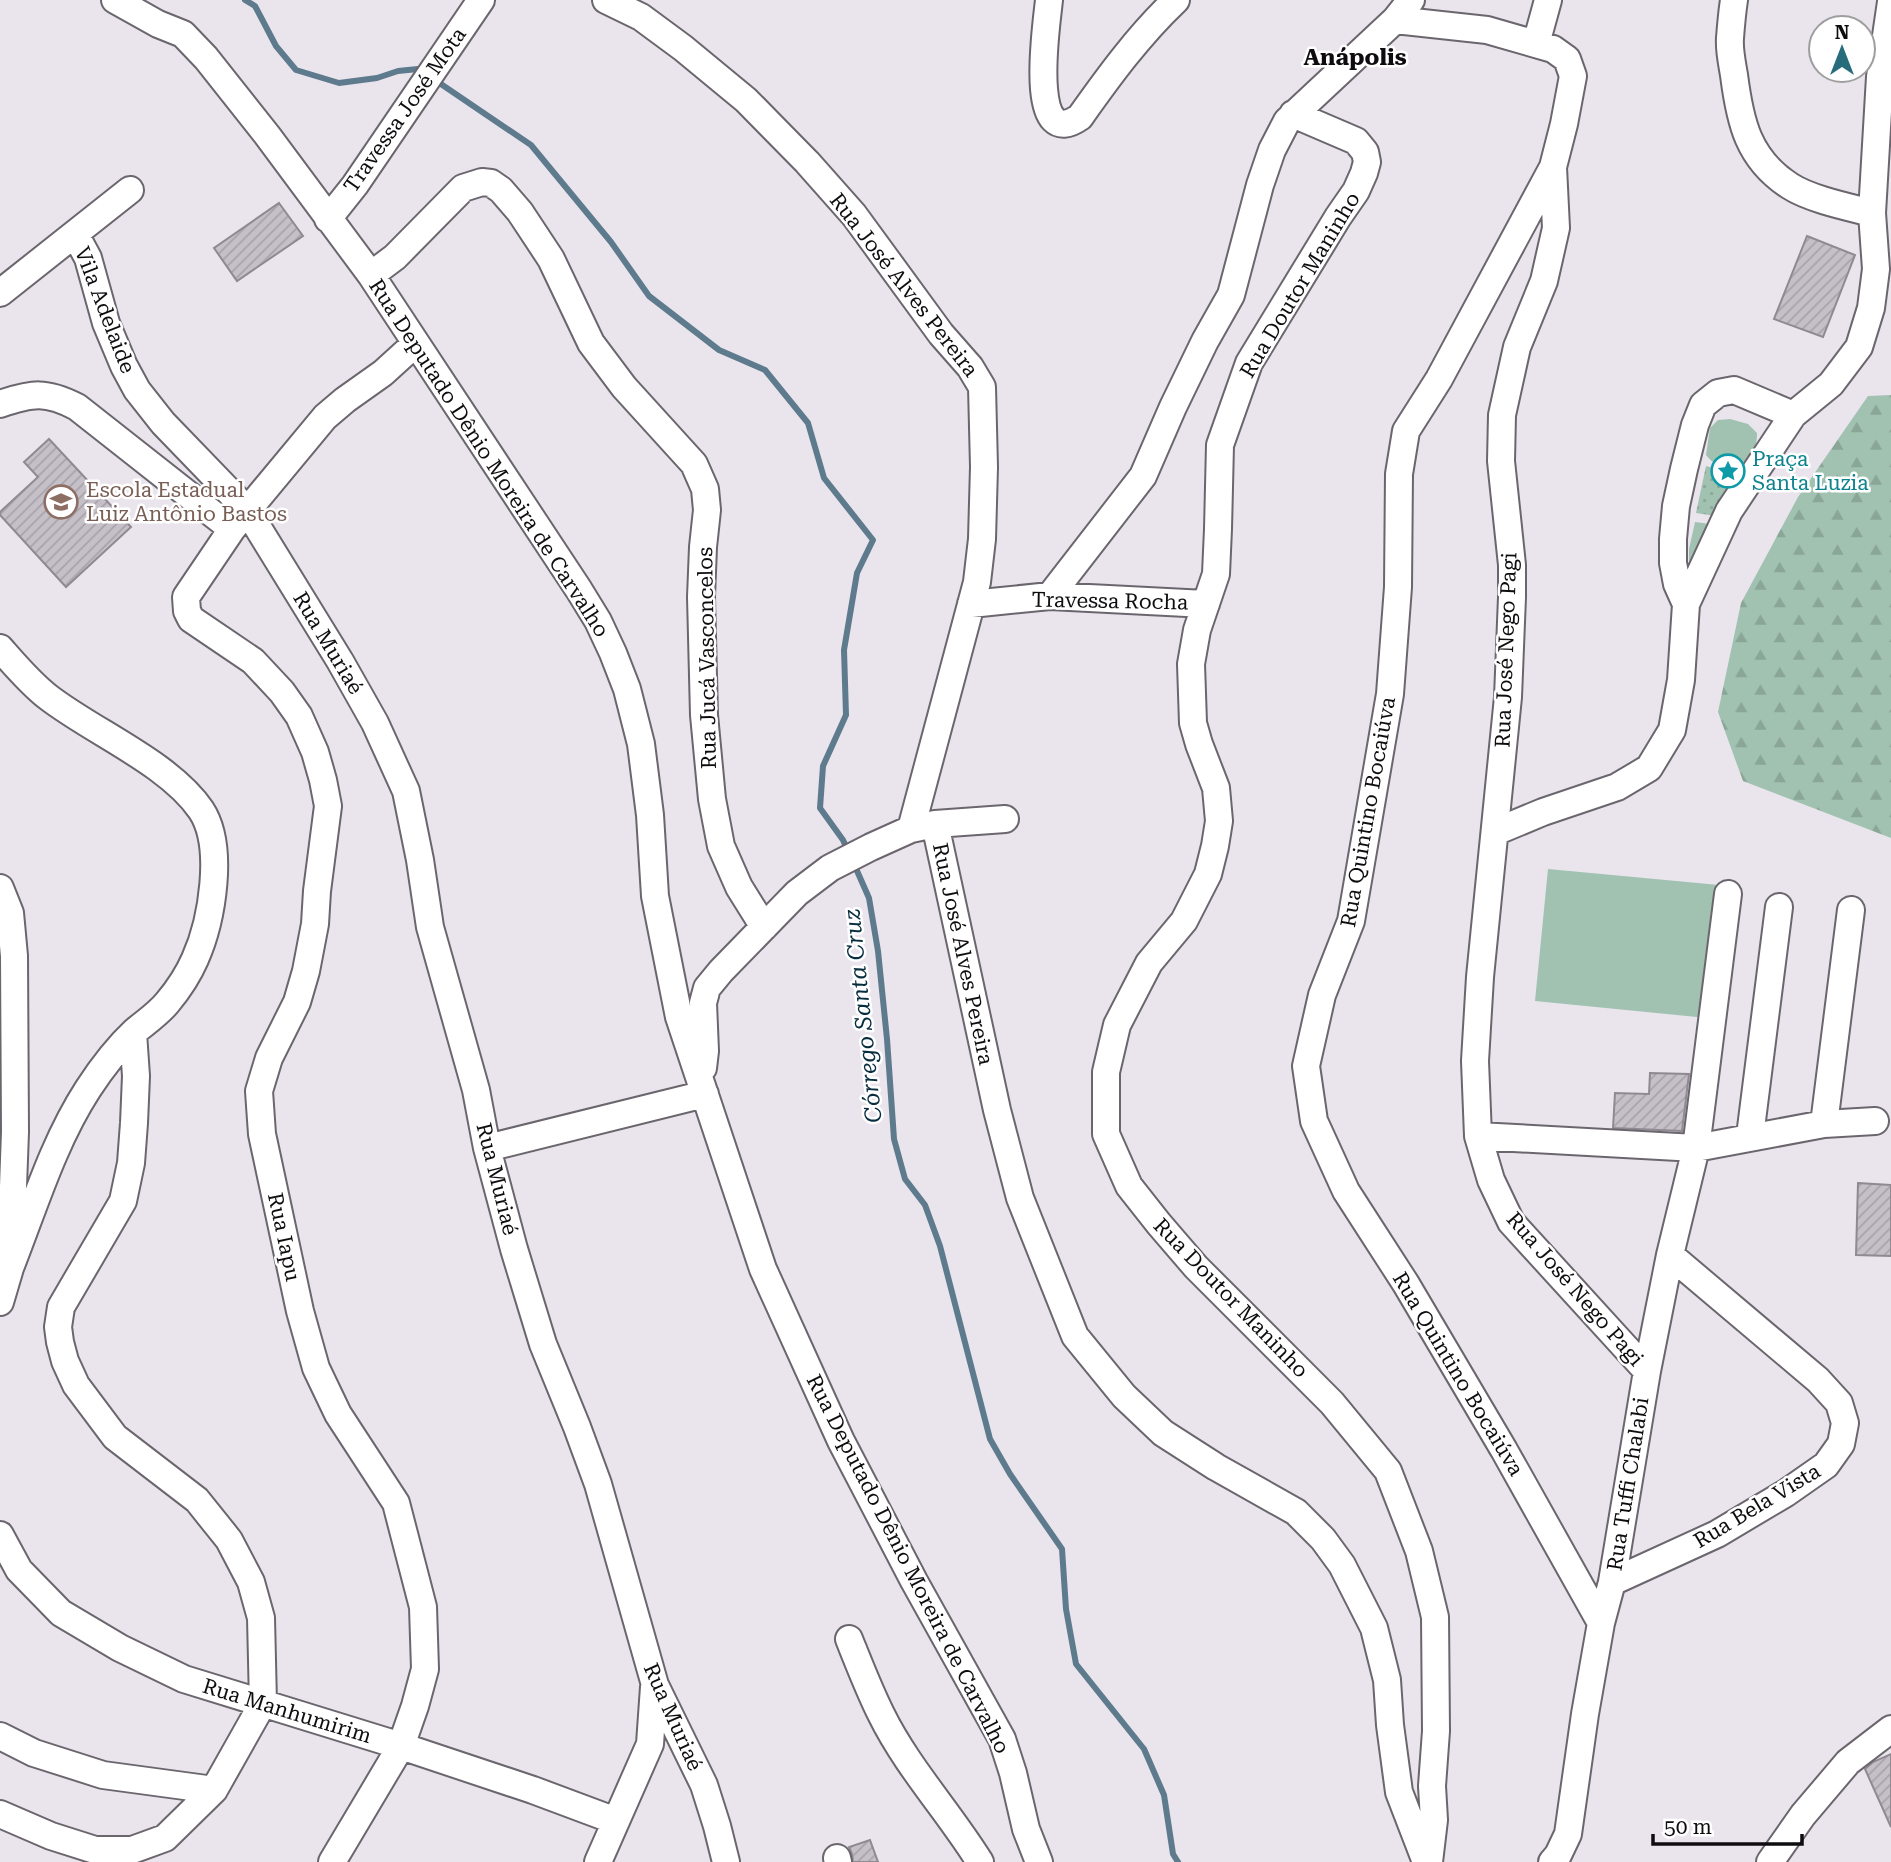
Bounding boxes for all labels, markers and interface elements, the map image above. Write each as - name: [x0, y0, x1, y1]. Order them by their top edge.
- north arrow: [1807, 14, 1877, 84]
- text: N: [1835, 21, 1850, 44]
- street label: Travessa José Mota: [339, 22, 471, 197]
- district label: Anápolis: [1303, 44, 1407, 71]
- street label: Rua José Alves Pereira: [825, 188, 983, 382]
- street label: Rua Doutor Maninho: [1235, 188, 1365, 382]
- street label: Vila Adelaide: [70, 243, 140, 377]
- street label: Rua Deputado Dênio Moreira de Carvalho: [364, 275, 614, 641]
- place label: Praça Santa Luzia: [1752, 447, 1869, 495]
- place icon: Praça Santa Luzia: [1709, 452, 1747, 490]
- place label: Escola Estadual Luiz Antônio Bastos: [86, 478, 287, 526]
- school or university icon: Escola Estadual Luiz Antônio Bastos: [42, 483, 80, 521]
- street label: Rua Jucá Vasconcelos: [693, 547, 721, 769]
- street label: Rua José Nego Pagi: [1491, 551, 1521, 748]
- street label: Rua Muriaé: [288, 588, 368, 698]
- street label: Travessa Rocha: [1031, 588, 1189, 614]
- street label: Rua Quintino Bocaiúva: [1336, 694, 1400, 929]
- street label: Rua José Alves Pereira: [928, 841, 998, 1068]
- water label: Córrego Santa Cruz: [838, 907, 888, 1124]
- street label: Rua Muriaé: [471, 1120, 523, 1238]
- street label: Rua Iapu: [263, 1191, 305, 1283]
- street label: Rua José Nego Pagi: [1502, 1207, 1648, 1371]
- street label: Rua Doutor Maninho: [1149, 1213, 1313, 1383]
- street label: Rua Quintino Bocaiúva: [1388, 1268, 1529, 1481]
- street label: Rua Deputado Dênio Moreira de Carvalho: [802, 1371, 1014, 1757]
- street label: Rua Tuffi Chalabi: [1602, 1395, 1654, 1573]
- street label: Rua Bela Vista: [1689, 1459, 1825, 1553]
- street label: Rua Muriaé: [639, 1660, 707, 1774]
- street label: Rua Manhumirim: [200, 1674, 374, 1748]
- scale bar: [1653, 1802, 1802, 1846]
- text: 50 m: [1664, 1815, 1712, 1839]

